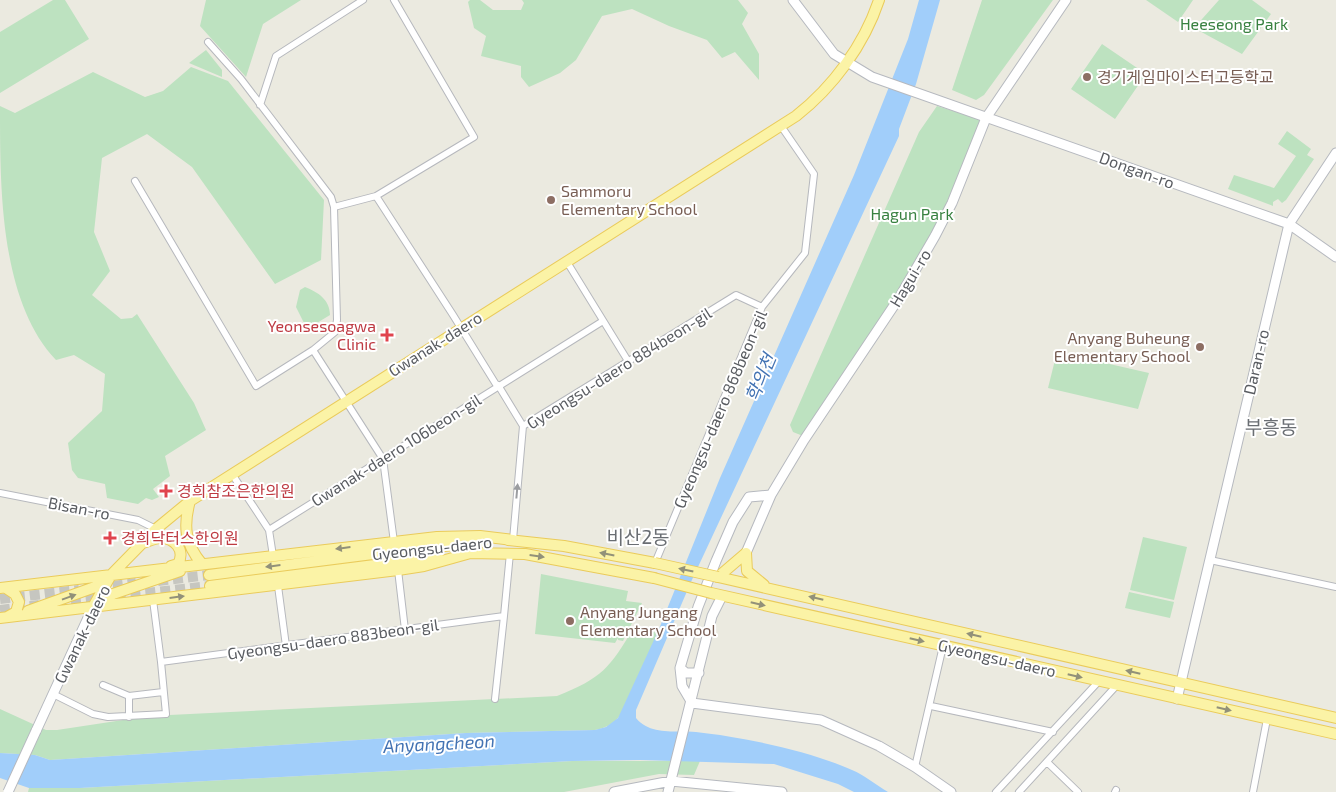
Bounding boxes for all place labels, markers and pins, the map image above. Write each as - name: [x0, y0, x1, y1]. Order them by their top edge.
- place label: 경기게임마이스터고등학교: [1097, 67, 1274, 86]
- marker: 경기게임마이스터고등학교: [1081, 71, 1093, 83]
- place label: Sammoru Elementary School: [561, 181, 697, 218]
- marker: Sammoru Elementary School: [545, 194, 557, 206]
- place label: Yeonsesoagwa Clinic: [267, 316, 376, 353]
- marker: Yeonsesoagwa Clinic: [380, 328, 394, 342]
- place label: Anyang Buheung Elementary School: [1054, 328, 1190, 365]
- marker: Anyang Buheung Elementary School: [1194, 341, 1206, 353]
- place label: 경희참조은한의원: [177, 481, 295, 500]
- marker: 경희참조은한의원: [159, 484, 173, 498]
- place label: 경희닥터스한의원: [121, 528, 239, 547]
- marker: 경희닥터스한의원: [103, 531, 117, 545]
- place label: Anyang Jungang Elementary School: [580, 602, 716, 639]
- marker: Anyang Jungang Elementary School: [564, 615, 576, 627]

